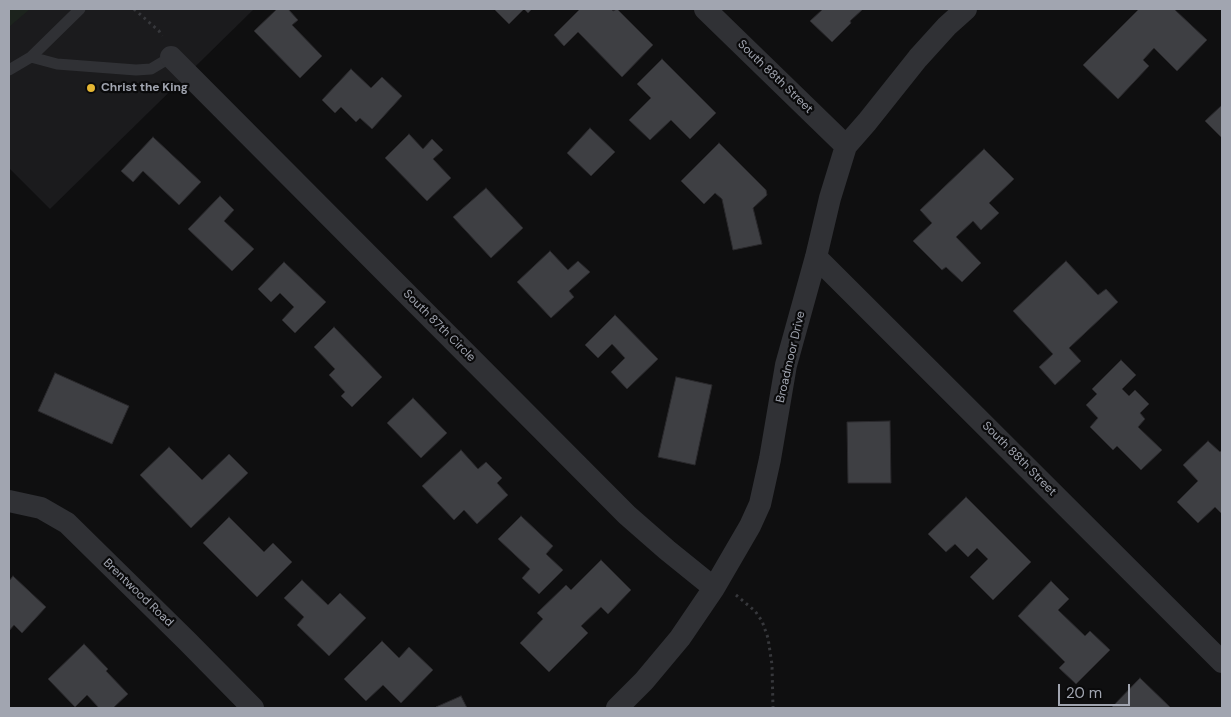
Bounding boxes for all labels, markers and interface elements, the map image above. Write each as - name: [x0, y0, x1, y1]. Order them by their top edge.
- street label: South 88th Street: [734, 37, 816, 117]
- place label: Christ the King: [101, 81, 188, 95]
- marker: Christ the King: [85, 82, 97, 94]
- street label: South 87th Circle: [400, 287, 478, 365]
- street label: Broadmoor Drive: [773, 310, 809, 404]
- street label: South 88th Street: [979, 419, 1059, 499]
- street label: Brentwood Road: [100, 556, 176, 630]
- scale bar: [1061, 674, 1134, 706]
- text: 20 m: [1066, 683, 1102, 703]

